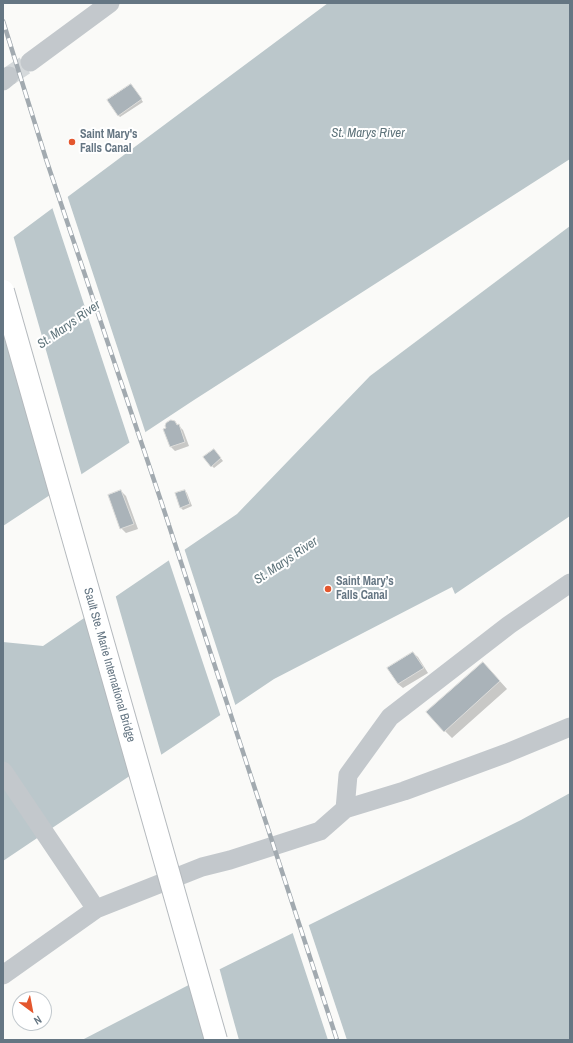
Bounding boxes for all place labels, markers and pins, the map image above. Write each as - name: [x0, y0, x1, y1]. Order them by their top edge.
- place label: Saint Mary's Falls Canal: [80, 128, 138, 156]
- marker: Saint Mary's Falls Canal: [67, 137, 77, 147]
- place label: Saint Mary’s Falls Canal: [336, 575, 394, 603]
- marker: Saint Mary’s Falls Canal: [323, 584, 333, 594]

